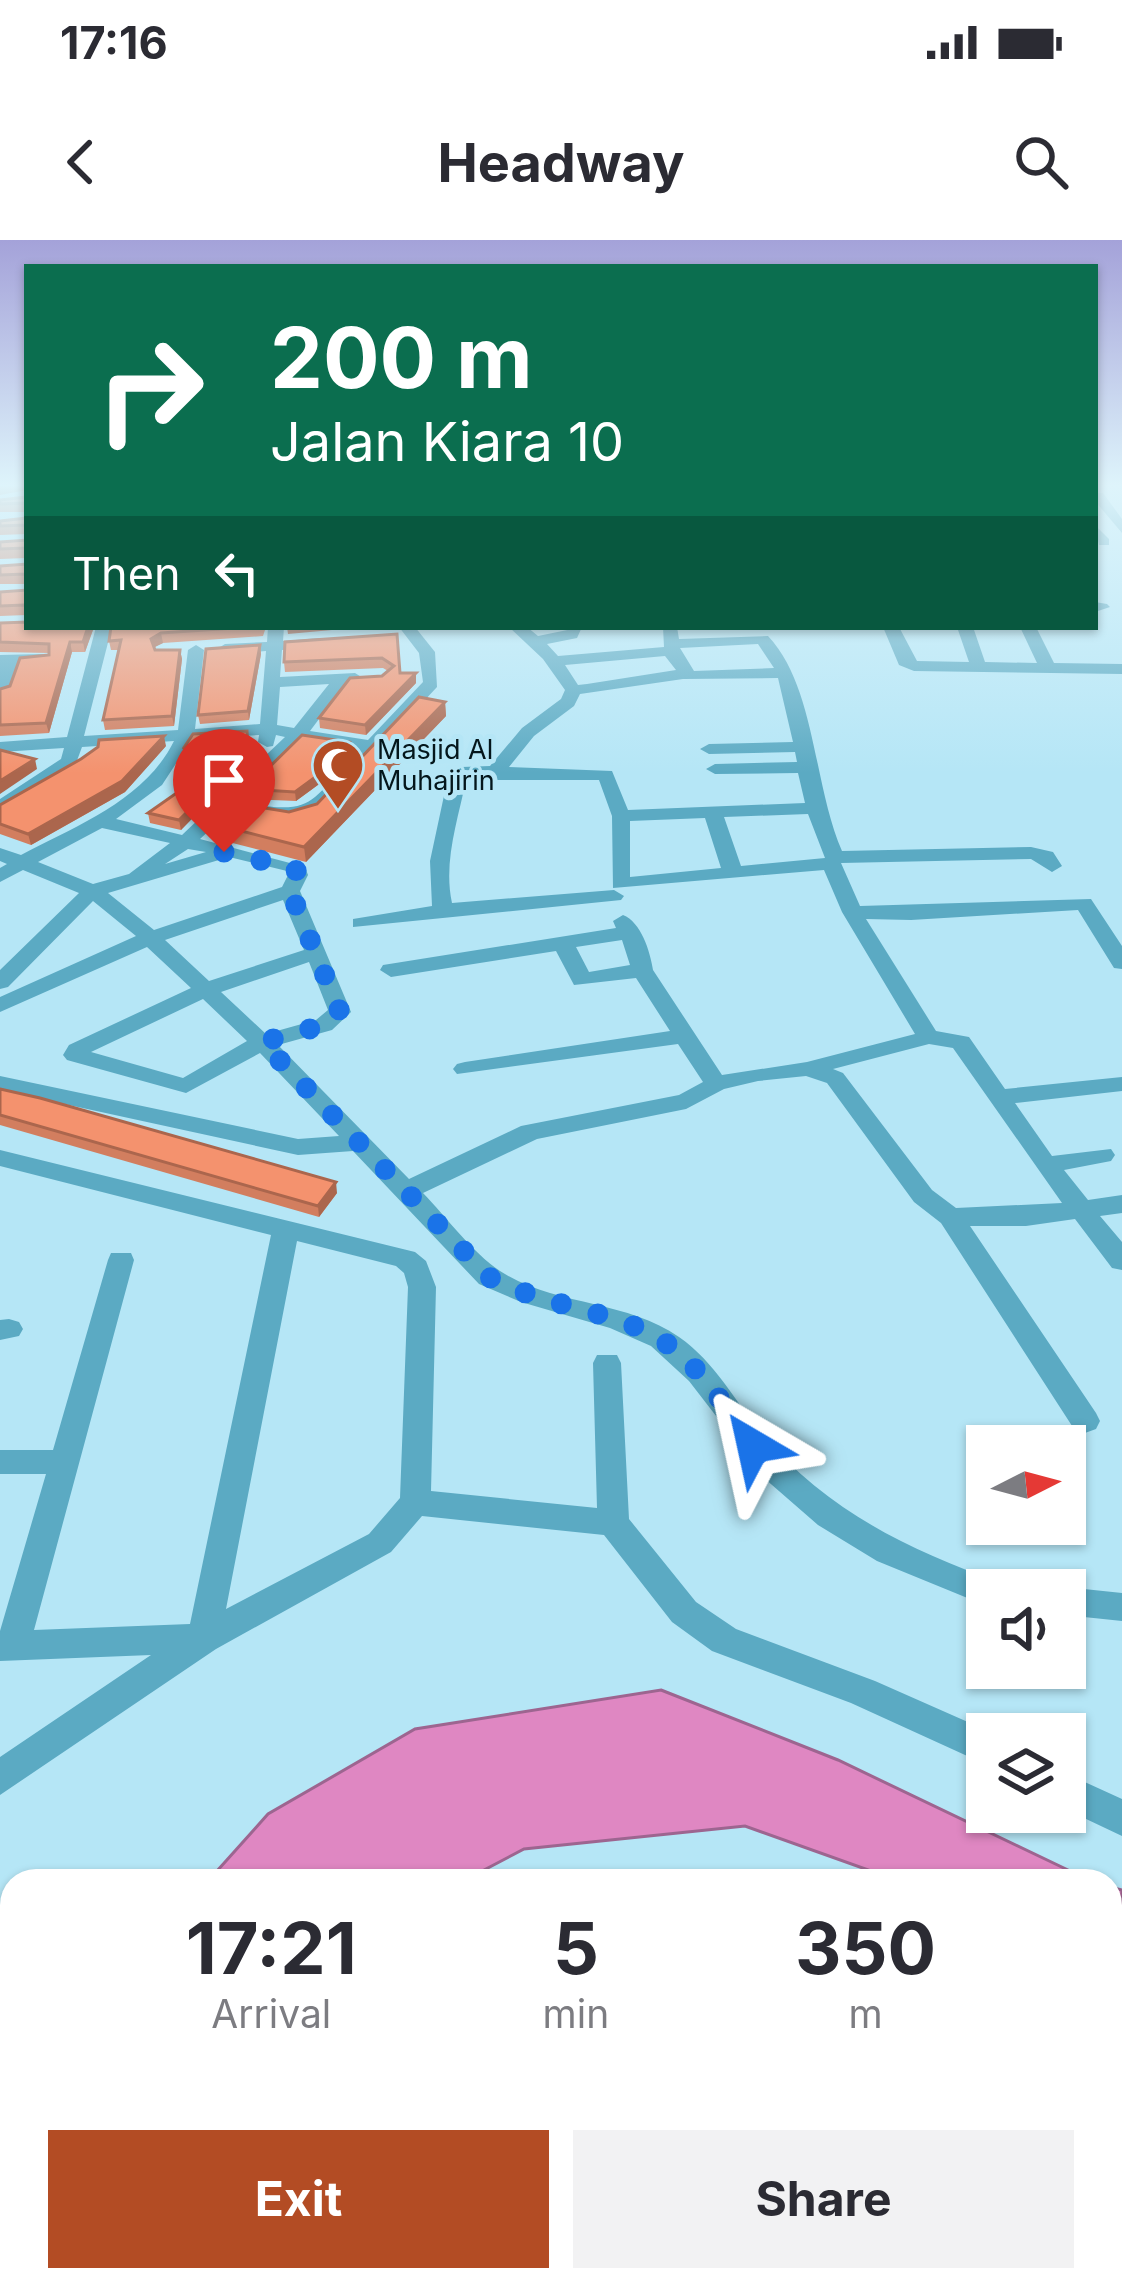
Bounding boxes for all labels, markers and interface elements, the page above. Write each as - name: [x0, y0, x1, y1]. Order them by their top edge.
- text: 17:16: [60, 15, 168, 70]
- icon: back: [48, 129, 114, 195]
- icon: search: [1008, 129, 1074, 195]
- text: Headway: [437, 130, 685, 195]
- text: 200 m: [270, 307, 533, 408]
- icon: right: [72, 312, 228, 468]
- text: Jalan Kiara 10: [270, 409, 624, 474]
- icon: left: [204, 540, 270, 606]
- text: Then: [72, 546, 180, 601]
- pin: [173, 729, 275, 852]
- place label: Masjid Al Muhajirin: [377, 733, 495, 797]
- mosque icon: Masjid Al Muhajirin: [310, 737, 366, 811]
- icon: arrive: [191, 747, 257, 813]
- position arrow: [690, 1383, 816, 1509]
- north arrow: [966, 1425, 1086, 1545]
- map controls: [966, 1425, 1086, 1833]
- button: sound: [966, 1569, 1086, 1689]
- button: layers: [966, 1713, 1086, 1833]
- text: 17:21: [186, 1904, 357, 1991]
- text: 5: [553, 1904, 599, 1991]
- text: 350: [795, 1904, 936, 1991]
- text: Arrival: [211, 1990, 331, 2037]
- text: min: [543, 1990, 609, 2037]
- text: m: [849, 1990, 883, 2037]
- button: Exit: [48, 2130, 549, 2268]
- button: Share: [573, 2130, 1074, 2268]

